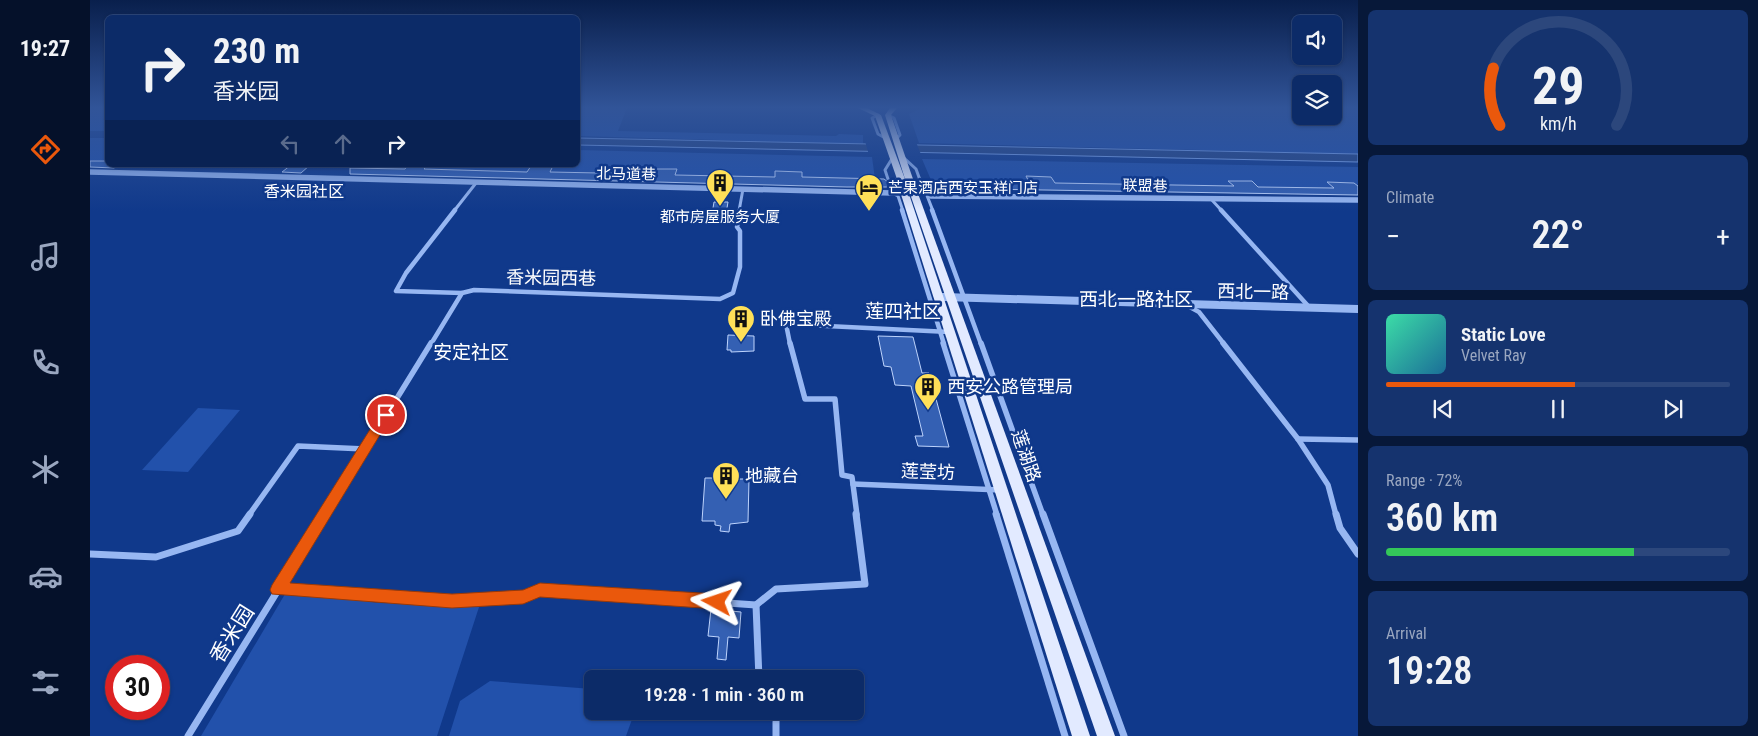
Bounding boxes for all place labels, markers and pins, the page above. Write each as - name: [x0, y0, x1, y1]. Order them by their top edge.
- building icon: 都市房屋服务大厦: [705, 168, 735, 207]
- hotel icon: 芒果酒店西安玉祥门店: [854, 173, 884, 212]
- place label: 芒果酒店西安玉祥门店: [888, 179, 1038, 197]
- place label: 都市房屋服务大厦: [660, 208, 780, 226]
- building icon: 卧佛宝殿: [726, 304, 756, 343]
- place label: 卧佛宝殿: [760, 308, 832, 329]
- building icon: 西安公路管理局: [913, 372, 943, 411]
- place label: 西安公路管理局: [947, 376, 1073, 397]
- pin: [365, 394, 407, 436]
- building icon: 地藏台: [711, 461, 741, 500]
- place label: 地藏台: [745, 465, 799, 486]

